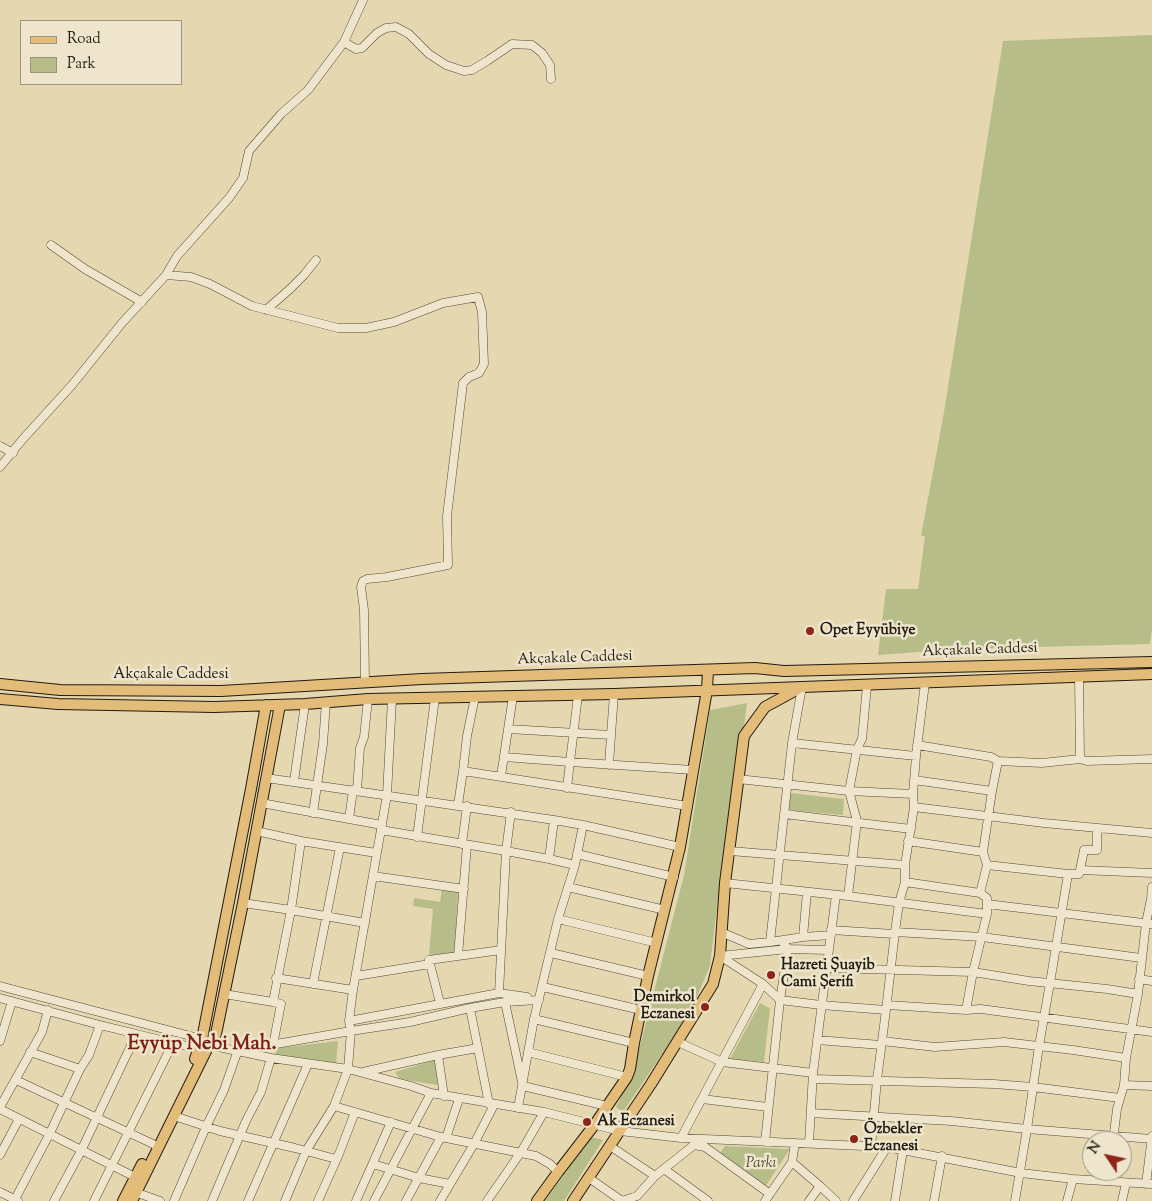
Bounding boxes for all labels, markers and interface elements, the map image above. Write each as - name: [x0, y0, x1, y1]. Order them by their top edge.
- legend: [20, 20, 182, 85]
- text: Road: [67, 29, 101, 50]
- text: Park: [67, 54, 96, 75]
- place label: Opet Eyyübiye: [820, 622, 915, 640]
- marker: Opet Eyyübiye: [804, 625, 816, 637]
- street label: Akçakale Caddesi: [922, 640, 1038, 662]
- street label: Akçakale Caddesi: [517, 648, 633, 670]
- street label: Akçakale Caddesi: [113, 666, 229, 684]
- place label: Hazreti Şuayib Cami Şerifi: [781, 957, 875, 992]
- marker: Hazreti Şuayib Cami Şerifi: [765, 969, 777, 981]
- place label: Demirkol Eczanesi: [634, 989, 695, 1024]
- marker: Demirkol Eczanesi: [699, 1001, 711, 1013]
- district label: Eyyüp Nebi Mah.: [128, 1034, 276, 1058]
- place label: Ak Eczanesi: [597, 1113, 675, 1131]
- marker: Ak Eczanesi: [581, 1116, 593, 1128]
- place label: Özbekler Eczanesi: [864, 1121, 922, 1156]
- north arrow: [1082, 1131, 1132, 1181]
- marker: Özbekler Eczanesi: [848, 1133, 860, 1145]
- text: N: [1084, 1138, 1107, 1158]
- park label: Parkı: [746, 1155, 776, 1173]

